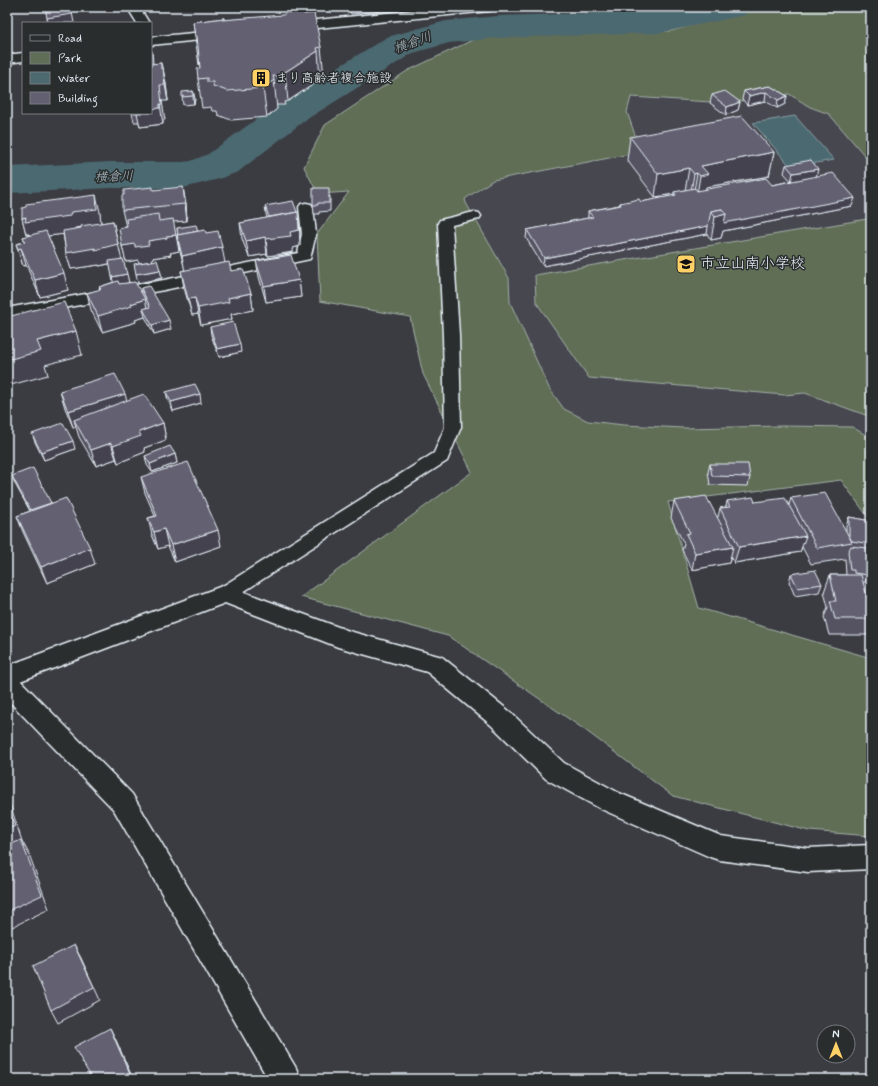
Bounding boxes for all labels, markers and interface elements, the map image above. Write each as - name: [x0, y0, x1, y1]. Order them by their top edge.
- legend: [22, 22, 152, 114]
- water label: 横倉川: [392, 28, 434, 58]
- text: Road: [58, 31, 82, 47]
- text: Park: [58, 51, 82, 67]
- building icon: まり高齢者複合施設: [250, 67, 272, 89]
- place label: まり高齢者複合施設: [275, 70, 392, 87]
- text: Water: [58, 71, 90, 87]
- text: Building: [58, 91, 98, 108]
- water label: 横倉川: [94, 168, 134, 186]
- school or university icon: 市立山南小学校: [675, 253, 697, 275]
- place label: 市立山南小学校: [700, 254, 805, 274]
- north arrow: [816, 1024, 856, 1064]
- text: N: [832, 1028, 840, 1042]

